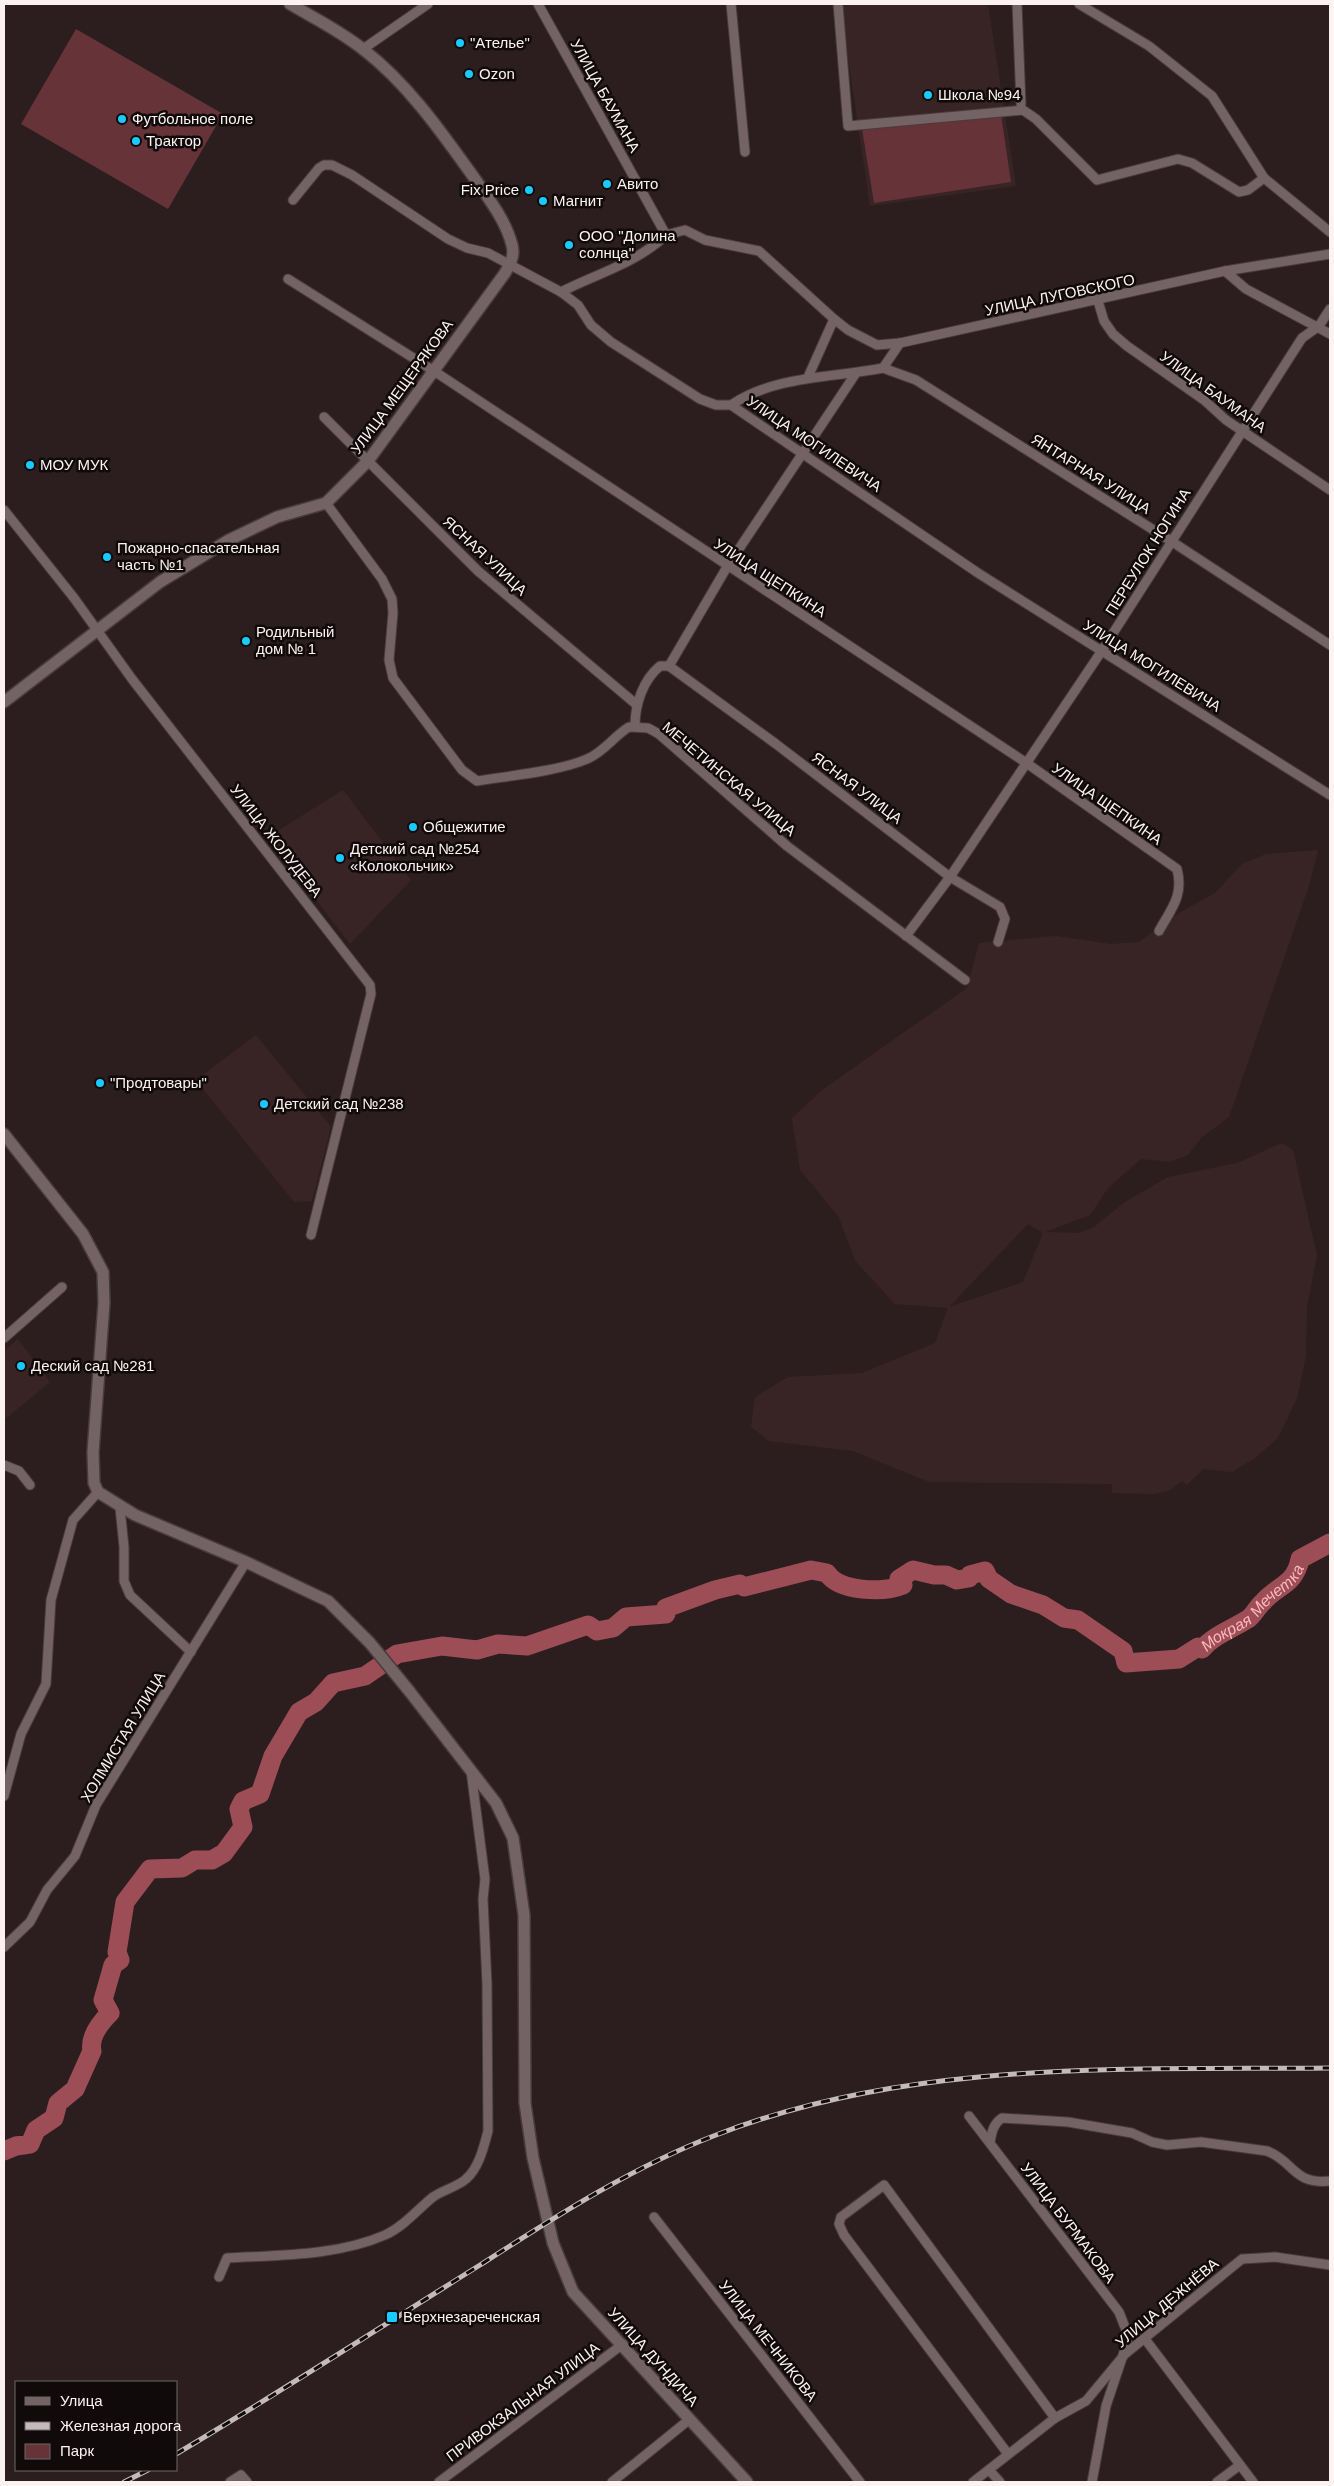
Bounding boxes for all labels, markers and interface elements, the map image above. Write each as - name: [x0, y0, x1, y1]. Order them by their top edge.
- place label: "Ателье": [470, 34, 530, 51]
- street label: УЛИЦА БАУМАНА: [567, 36, 644, 155]
- marker: "Ателье": [454, 37, 466, 49]
- place label: Ozon: [479, 65, 515, 82]
- marker: Ozon: [463, 68, 475, 80]
- place label: Школа №94: [938, 86, 1021, 103]
- marker: Школа №94: [922, 89, 934, 101]
- place label: Футбольное поле: [132, 110, 253, 127]
- marker: Футбольное поле: [116, 113, 128, 125]
- place label: Трактор: [146, 132, 201, 149]
- marker: Трактор: [130, 135, 142, 147]
- place label: Авито: [617, 175, 658, 192]
- marker: Авито: [601, 178, 613, 190]
- place label: Fix Price: [461, 181, 519, 198]
- marker: Fix Price: [523, 184, 535, 196]
- place label: Магнит: [553, 192, 603, 209]
- marker: Магнит: [537, 195, 549, 207]
- place label: ООО "Долина солнца": [579, 227, 676, 261]
- marker: ООО "Долина солнца": [563, 239, 575, 251]
- street label: УЛИЦА ЛУГОВСКОГО: [983, 270, 1136, 319]
- street label: УЛИЦА МЕЩЕРЯКОВА: [347, 316, 456, 457]
- street label: УЛИЦА БАУМАНА: [1157, 347, 1270, 436]
- street label: УЛИЦА МОГИЛЕВИЧА: [744, 392, 885, 495]
- street label: ЯНТАРНАЯ УЛИЦА: [1029, 430, 1154, 517]
- place label: МОУ МУК: [40, 456, 109, 473]
- marker: МОУ МУК: [24, 459, 36, 471]
- street label: ПЕРЕУЛОК НОГИНА: [1102, 485, 1194, 618]
- street label: ЯСНАЯ УЛИЦА: [440, 512, 531, 599]
- street label: УЛИЦА ЩЕПКИНА: [711, 535, 829, 620]
- place label: Пожарно-спасательная часть №1: [117, 539, 280, 573]
- marker: Пожарно-спасательная часть №1: [101, 551, 113, 563]
- street label: УЛИЦА МОГИЛЕВИЧА: [1080, 616, 1224, 715]
- place label: Родильный дом № 1: [256, 623, 335, 657]
- marker: Родильный дом № 1: [240, 635, 252, 647]
- street label: МЕЧЕТИНСКАЯ УЛИЦА: [659, 718, 799, 839]
- street label: ЯСНАЯ УЛИЦА: [809, 748, 906, 827]
- street label: УЛИЦА ЩЕПКИНА: [1049, 759, 1165, 848]
- street label: УЛИЦА ЖОЛУДЕВА: [227, 781, 326, 900]
- place label: Общежитие: [423, 818, 506, 835]
- marker: Общежитие: [407, 821, 419, 833]
- place label: Детский сад №254 «Колокольчик»: [350, 840, 480, 874]
- marker: Детский сад №254 «Колокольчик»: [334, 852, 346, 864]
- place label: "Продтовары": [110, 1074, 207, 1091]
- marker: "Продтовары": [94, 1077, 106, 1089]
- place label: Детский сад №238: [274, 1095, 404, 1112]
- marker: Детский сад №238: [258, 1098, 270, 1110]
- place label: Деский сад №281: [31, 1357, 154, 1374]
- marker: Деский сад №281: [15, 1360, 27, 1372]
- water label: Мокрая Мечетка: [1197, 1562, 1307, 1654]
- street label: ХОЛМИСТАЯ УЛИЦА: [77, 1669, 168, 1805]
- street label: УЛИЦА БУРМАКОВА: [1018, 2159, 1119, 2286]
- street label: УЛИЦА ДЕЖНЁВА: [1112, 2255, 1222, 2351]
- street label: УЛИЦА МЕЧНИКОВА: [716, 2277, 821, 2405]
- street label: УЛИЦА ДУНДИЧА: [605, 2304, 702, 2409]
- place label: Верхнезареченская: [403, 2308, 540, 2325]
- marker: Верхнезареченская: [385, 2310, 399, 2324]
- street label: ПРИВОКЗАЛЬНАЯ УЛИЦА: [443, 2339, 602, 2465]
- legend: [15, 2381, 178, 2471]
- text: Улица: [60, 2392, 103, 2409]
- text: Железная дорога: [60, 2417, 182, 2434]
- text: Парк: [60, 2442, 94, 2459]

